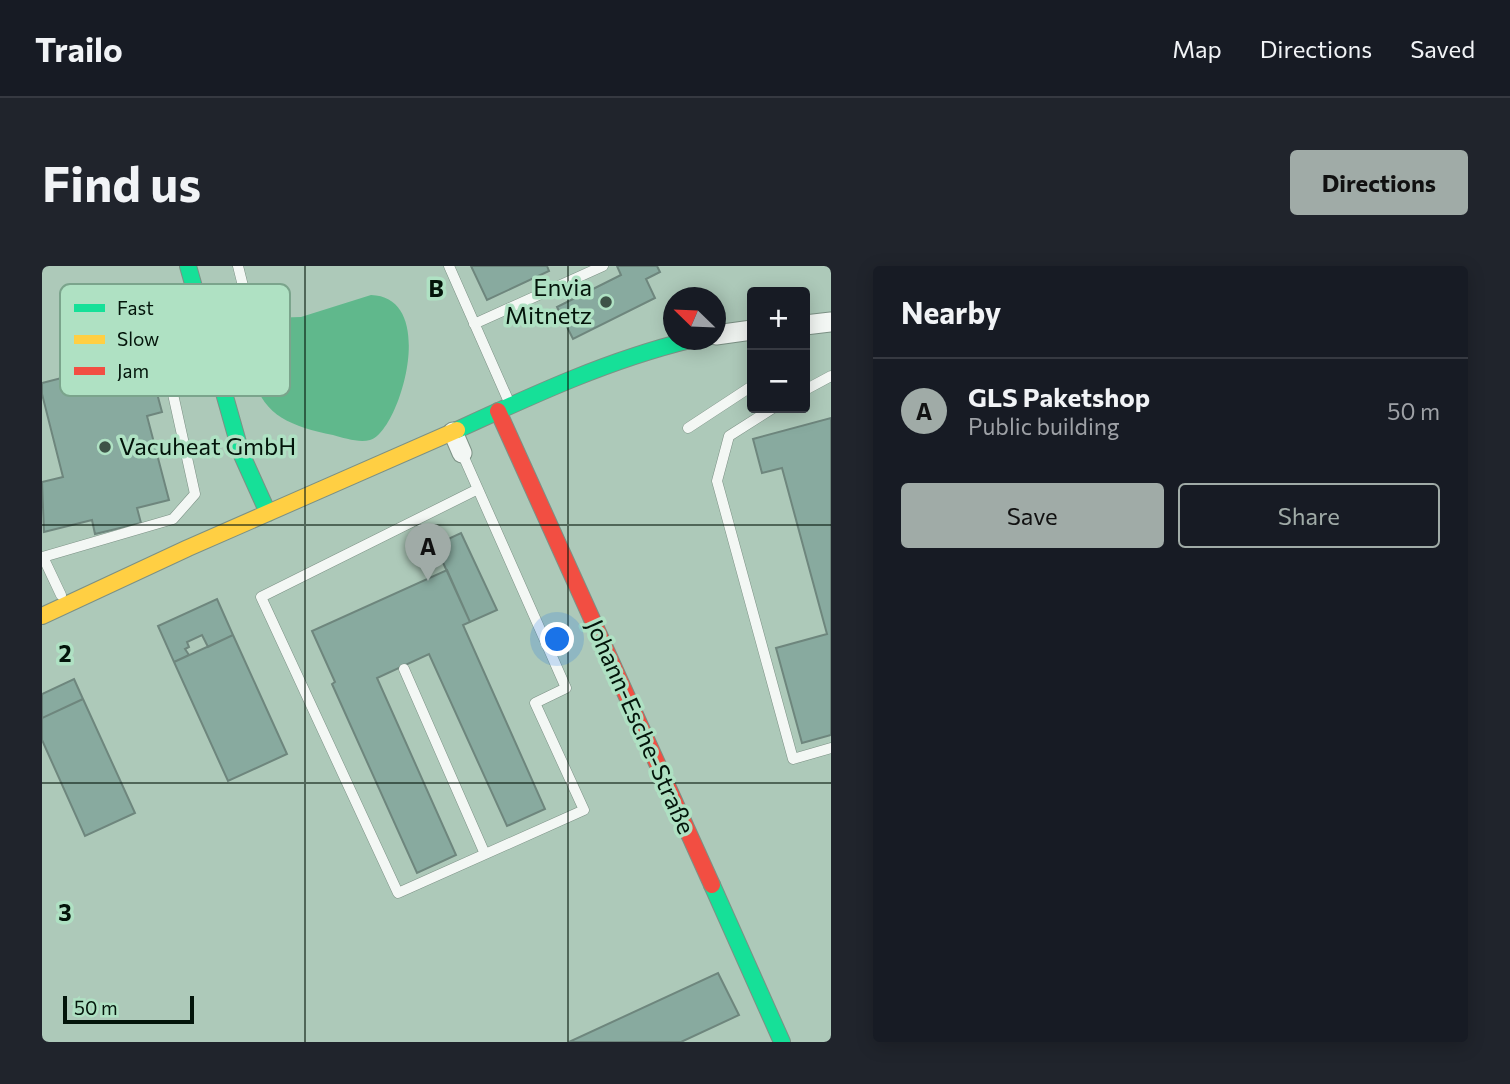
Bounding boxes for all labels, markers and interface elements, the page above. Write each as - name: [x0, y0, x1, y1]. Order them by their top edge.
- text: Trailo: [35, 28, 123, 69]
- text: Map: [1172, 34, 1222, 63]
- text: Directions: [1260, 34, 1372, 63]
- text: Saved: [1410, 34, 1475, 63]
- button: Directions: [1290, 150, 1468, 215]
- text: Find us: [42, 152, 201, 212]
- place label: Envia Mitnetz: [505, 272, 592, 329]
- text: B: [428, 274, 444, 302]
- legend: [60, 284, 290, 396]
- north arrow: [663, 287, 726, 350]
- map controls: [747, 287, 810, 413]
- button: +: [747, 287, 810, 350]
- text: Nearby: [901, 293, 1001, 330]
- marker: Envia Mitnetz: [598, 294, 614, 310]
- text: Fast: [117, 296, 154, 319]
- text: Slow: [117, 327, 159, 350]
- button: −: [747, 350, 810, 413]
- text: Jam: [117, 359, 149, 382]
- text: GLS Paketshop: [968, 381, 1150, 412]
- text: A: [916, 397, 932, 425]
- text: 50 m: [1387, 397, 1440, 425]
- text: Public building: [968, 412, 1119, 440]
- place label: Vacuheat GmbH: [119, 431, 296, 460]
- marker: Vacuheat GmbH: [97, 439, 113, 455]
- button: Save: [901, 483, 1164, 548]
- button: Share: [1178, 483, 1440, 548]
- pin: A: [405, 523, 451, 581]
- street label: Johann-Esche-Straße: [581, 615, 702, 838]
- your location: [540, 622, 574, 656]
- text: 2: [58, 639, 72, 667]
- text: 3: [58, 898, 72, 926]
- scale bar: [63, 993, 194, 1025]
- text: 50 m: [74, 996, 118, 1019]

